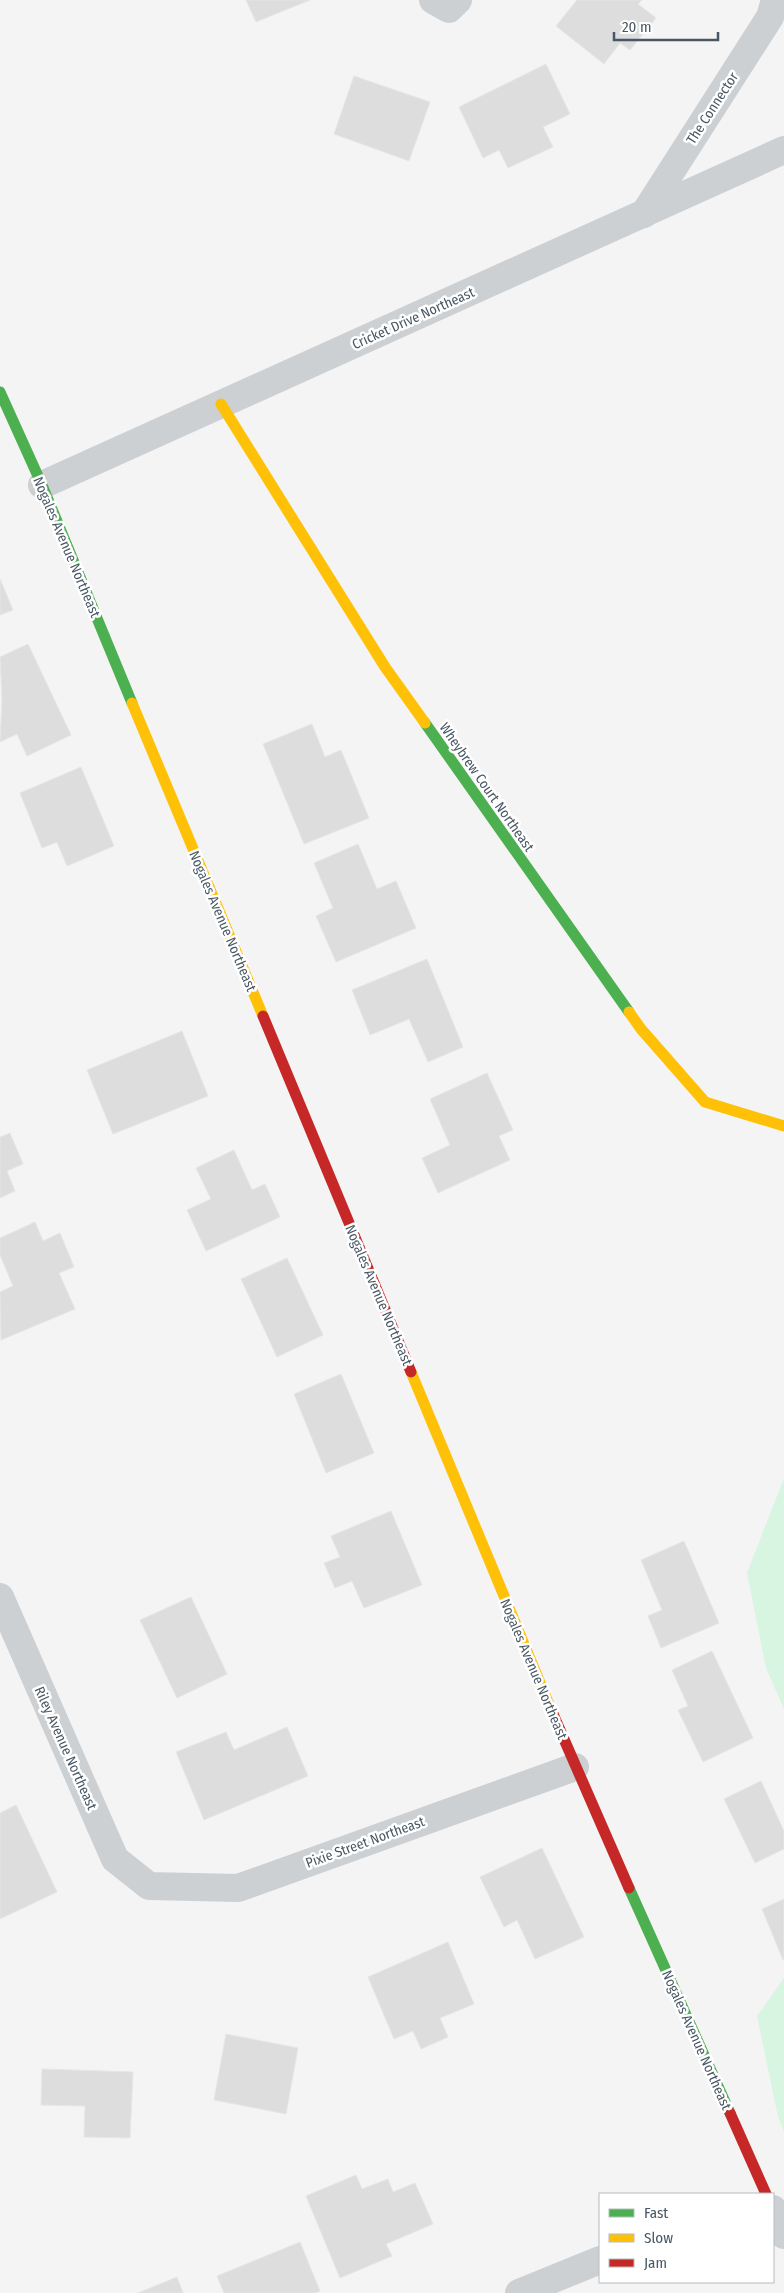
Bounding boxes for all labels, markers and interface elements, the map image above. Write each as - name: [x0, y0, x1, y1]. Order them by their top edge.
- scale bar: [614, 10, 718, 42]
- text: 20 m: [622, 18, 652, 36]
- street label: The Connector: [683, 69, 742, 148]
- street label: Cricket Drive Northeast: [349, 284, 477, 353]
- street label: Nogales Avenue Northeast: [29, 474, 104, 620]
- street label: Wheybrew Court Northeast: [436, 720, 538, 855]
- street label: Nogales Avenue Northeast: [185, 848, 260, 994]
- street label: Nogales Avenue Northeast: [341, 1222, 416, 1368]
- street label: Nogales Avenue Northeast: [496, 1596, 571, 1742]
- street label: Riley Avenue Northeast: [31, 1684, 101, 1813]
- street label: Pixie Street Northeast: [303, 1813, 427, 1872]
- street label: Nogales Avenue Northeast: [658, 1968, 735, 2113]
- legend: [599, 2193, 774, 2283]
- text: Fast: [644, 2204, 668, 2222]
- text: Slow: [644, 2229, 673, 2247]
- text: Jam: [644, 2254, 667, 2272]

